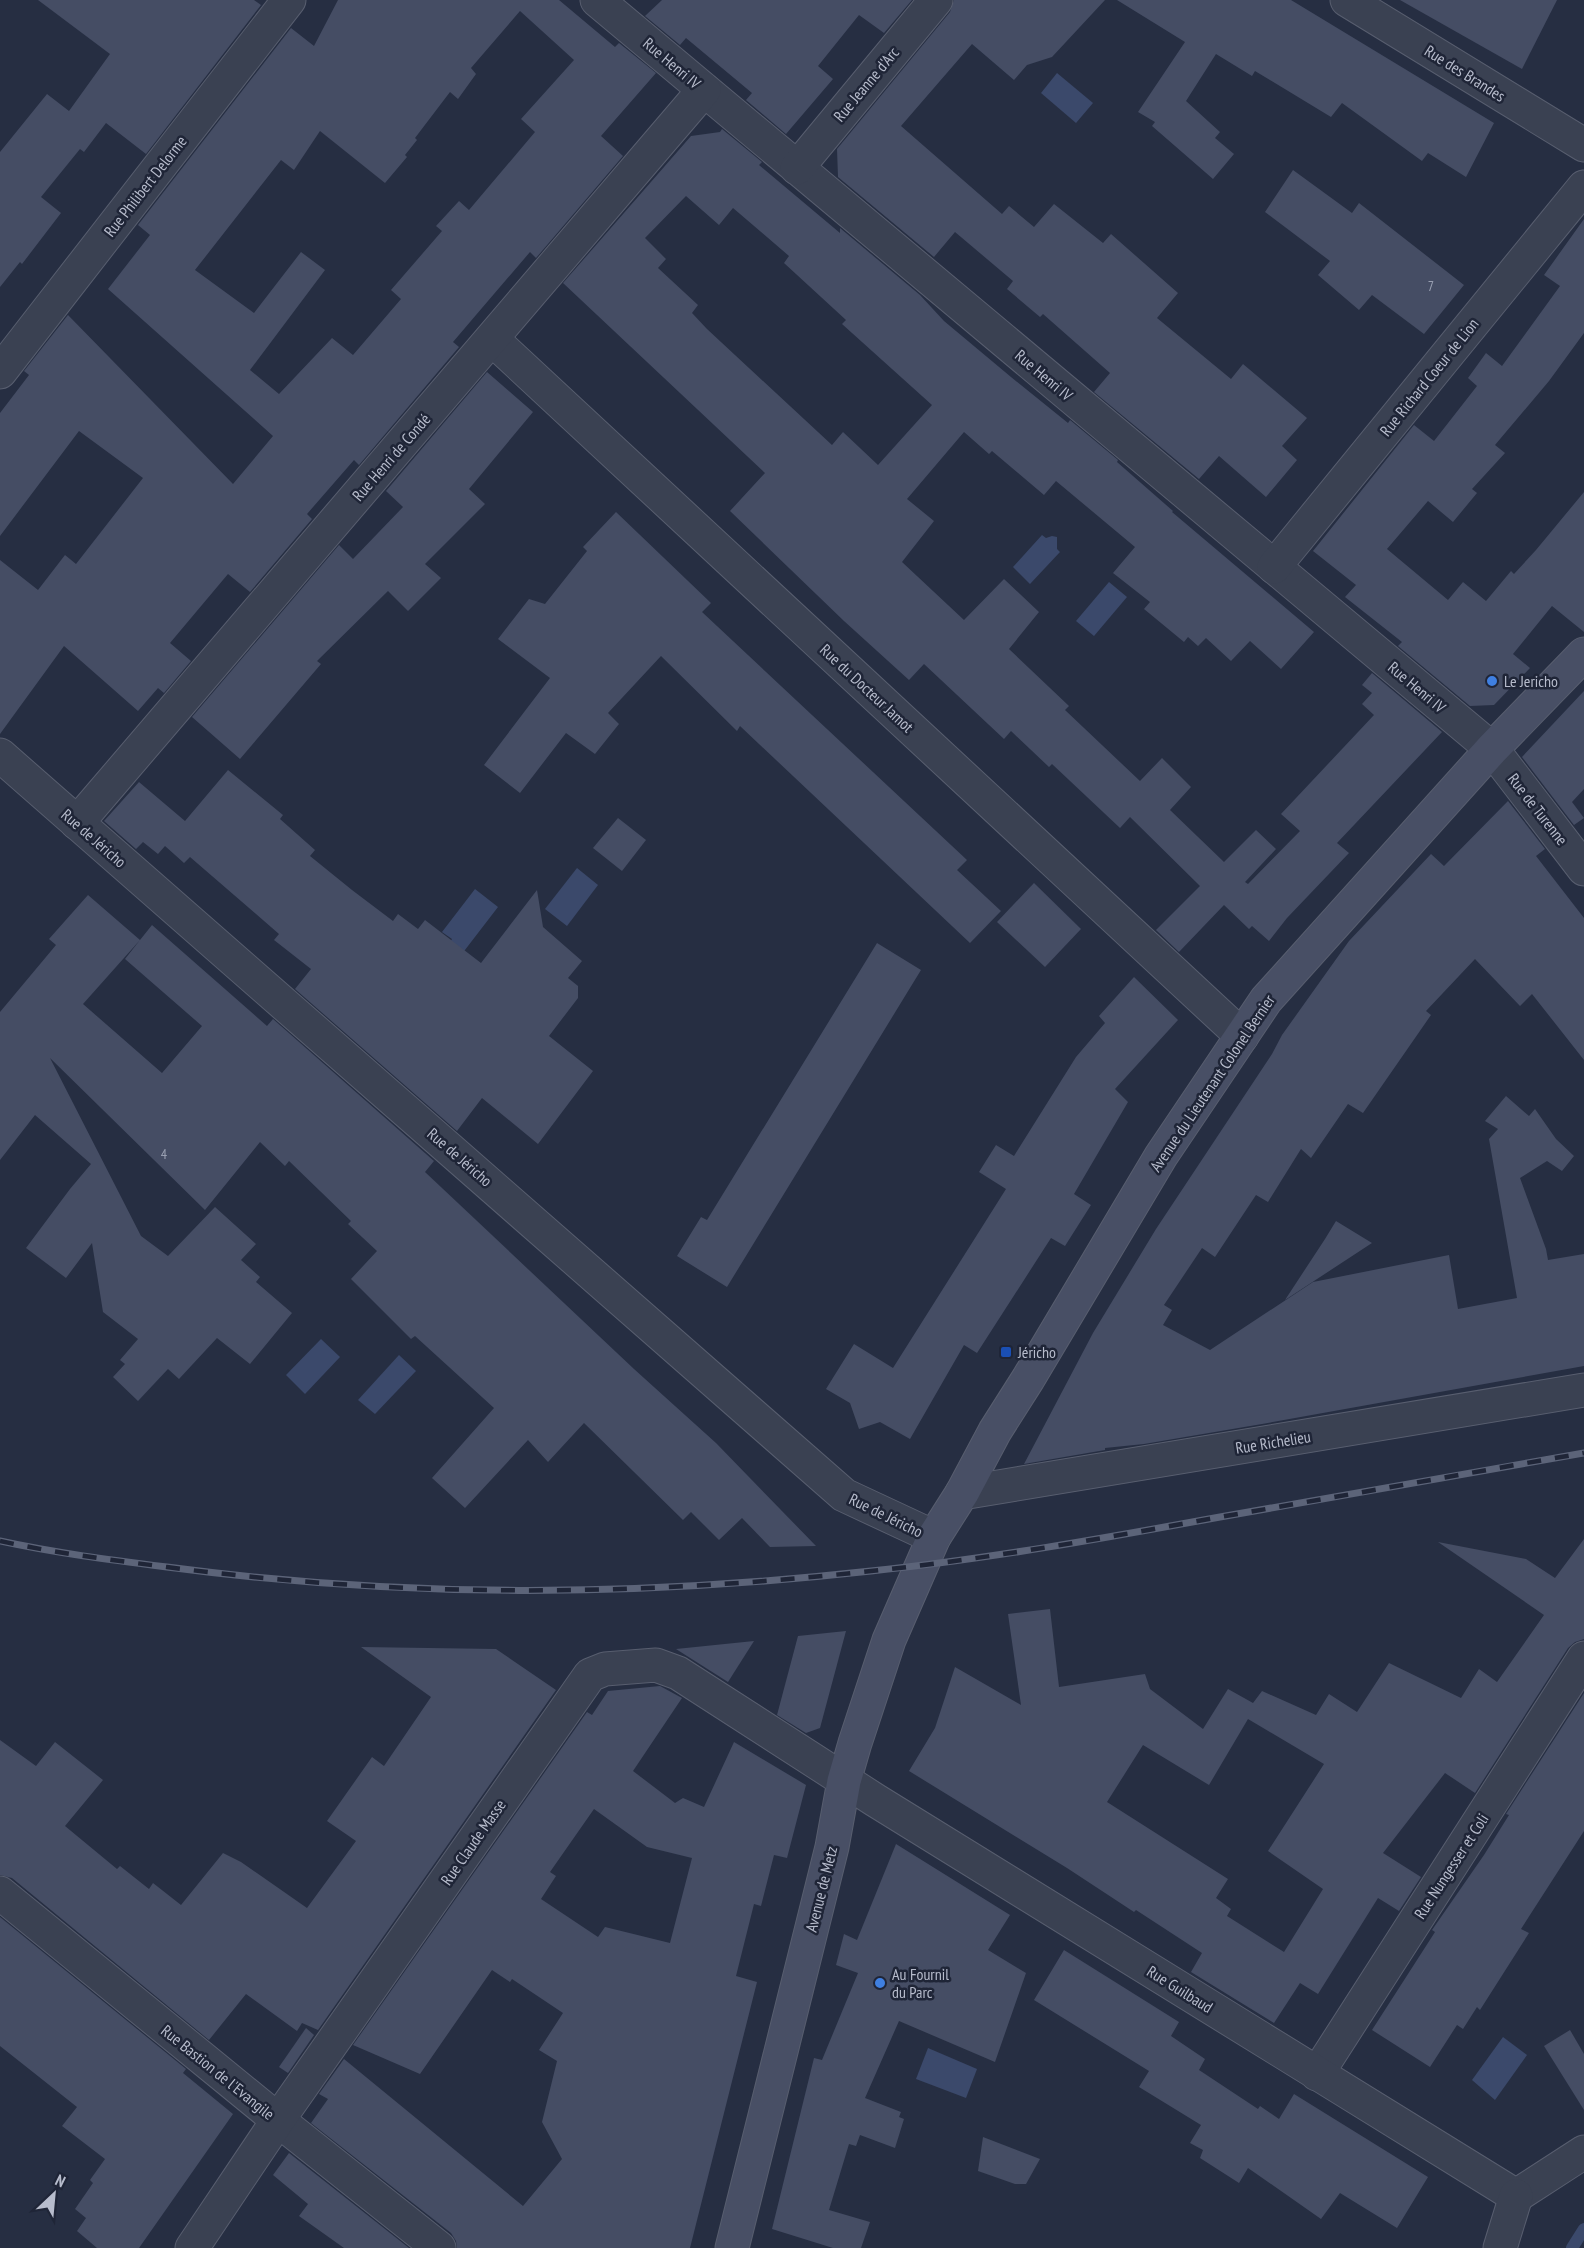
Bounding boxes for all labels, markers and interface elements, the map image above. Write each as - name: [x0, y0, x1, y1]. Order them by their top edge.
- street label: Rue Henri IV: [639, 33, 705, 93]
- street label: Rue des Brandes: [1421, 40, 1509, 106]
- street label: Rue Jeanne d'Arc: [829, 42, 903, 125]
- street label: Rue Philibert Delorme: [99, 131, 191, 241]
- house number: 7: [1428, 277, 1434, 295]
- street label: Rue Richard Coeur de Lion: [1375, 314, 1483, 440]
- street label: Rue Henri IV: [1011, 345, 1077, 405]
- street label: Rue Henri de Condé: [348, 409, 434, 505]
- street label: Rue du Docteur Jamot: [816, 640, 918, 737]
- street label: Rue Henri IV: [1384, 657, 1450, 717]
- place label: Le Jericho: [1504, 671, 1558, 691]
- marker: Le Jericho: [1485, 674, 1499, 688]
- street label: Rue de Turenne: [1504, 769, 1572, 849]
- street label: Rue de Jéricho: [57, 804, 131, 872]
- street label: Avenue du Lieutenant Colonel Bernier: [1145, 990, 1279, 1175]
- street label: Rue de Jéricho: [423, 1123, 497, 1191]
- house number: 4: [161, 1145, 168, 1163]
- place label: Jéricho: [1017, 1342, 1056, 1362]
- marker: Jéricho: [999, 1345, 1013, 1359]
- street label: Rue Richelieu: [1234, 1426, 1312, 1458]
- street label: Rue de Jéricho: [846, 1489, 926, 1541]
- street label: Rue Claude Masse: [436, 1795, 510, 1889]
- street label: Rue Nungesser et Coli: [1410, 1810, 1492, 1922]
- street label: Avenue de Metz: [801, 1844, 841, 1934]
- street label: Rue Guilbaud: [1143, 1961, 1217, 2017]
- place label: Au Fournil du Parc: [892, 1964, 949, 2002]
- marker: Au Fournil du Parc: [873, 1976, 887, 1990]
- street label: Rue Bastion de l'Evangile: [157, 2020, 279, 2124]
- north arrow: [24, 2164, 84, 2224]
- text: N: [52, 2170, 69, 2191]

